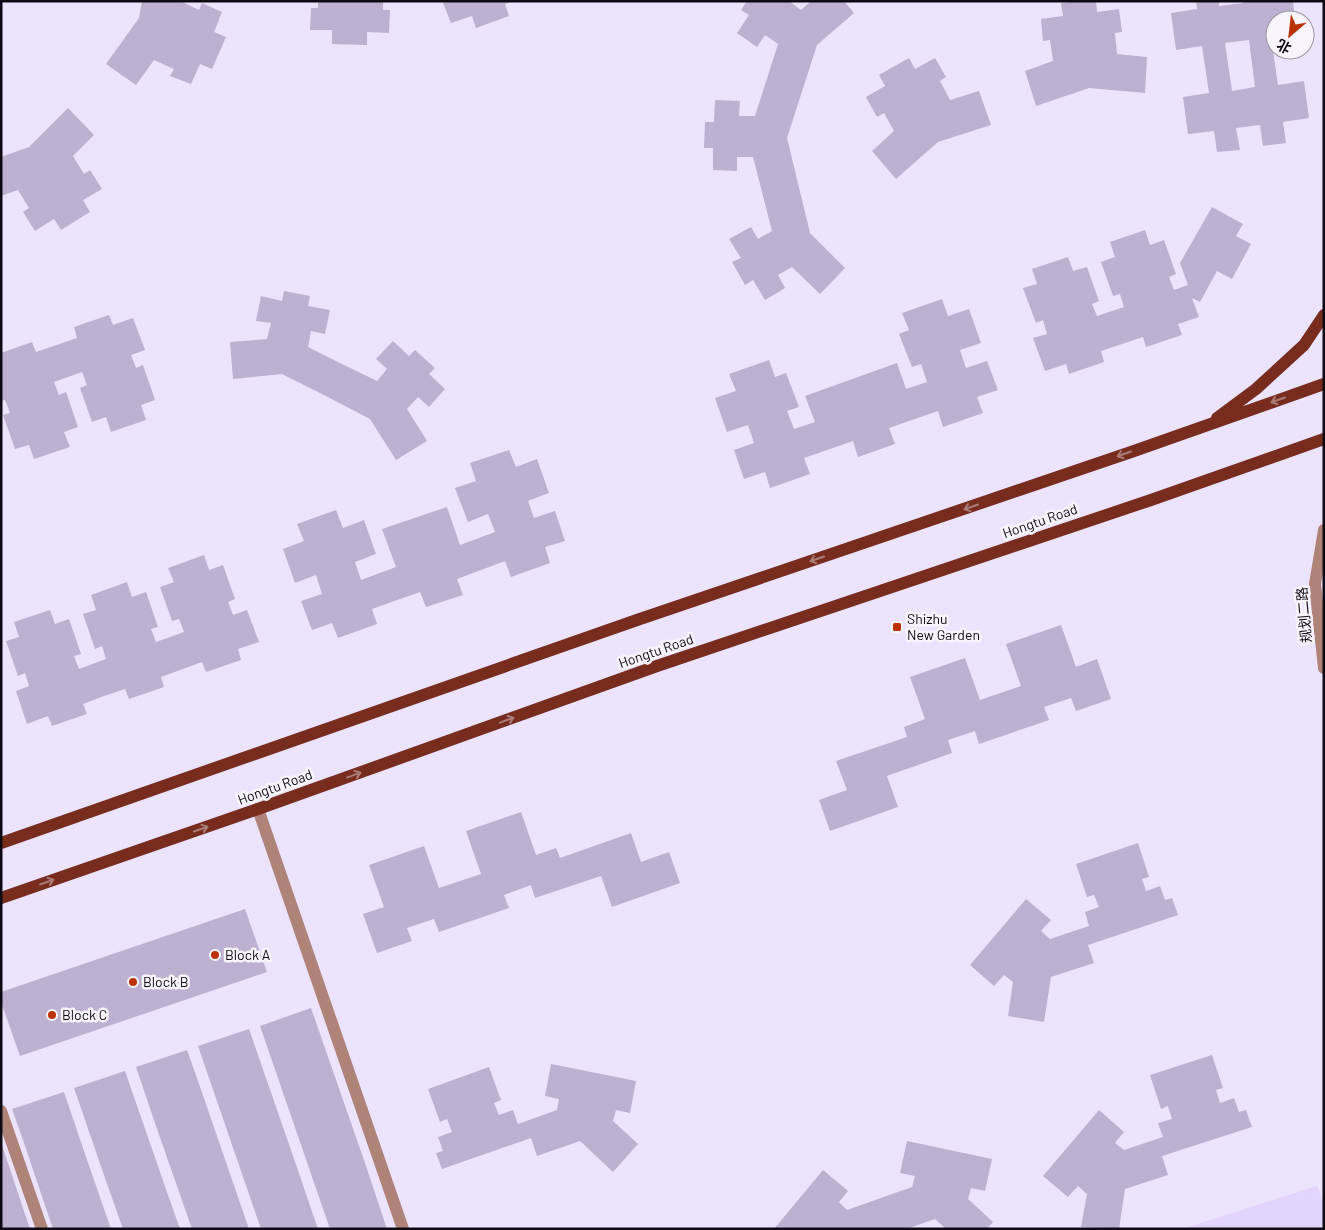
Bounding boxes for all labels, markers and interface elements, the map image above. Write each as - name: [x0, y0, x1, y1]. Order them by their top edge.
- north arrow: [1265, 10, 1315, 60]
- text: 北: [1273, 36, 1294, 58]
- one-way arrow: [1270, 396, 1286, 406]
- one-way arrow: [1117, 450, 1133, 460]
- street label: Hongtu Road: [1000, 500, 1080, 541]
- one-way arrow: [963, 502, 979, 512]
- one-way arrow: [809, 555, 825, 564]
- street label: 规划二路: [1293, 586, 1314, 644]
- place label: Shizhu New Garden: [907, 610, 980, 643]
- marker: Shizhu New Garden: [891, 621, 903, 633]
- street label: Hongtu Road: [616, 630, 696, 671]
- one-way arrow: [499, 715, 514, 724]
- street label: Hongtu Road: [235, 765, 314, 808]
- one-way arrow: [346, 770, 361, 779]
- one-way arrow: [193, 824, 208, 833]
- one-way arrow: [39, 877, 55, 887]
- place label: Block A: [225, 946, 271, 963]
- marker: Block A: [209, 949, 221, 961]
- place label: Block B: [143, 973, 189, 990]
- marker: Block B: [127, 976, 139, 988]
- place label: Block C: [62, 1006, 107, 1023]
- marker: Block C: [46, 1009, 58, 1021]

